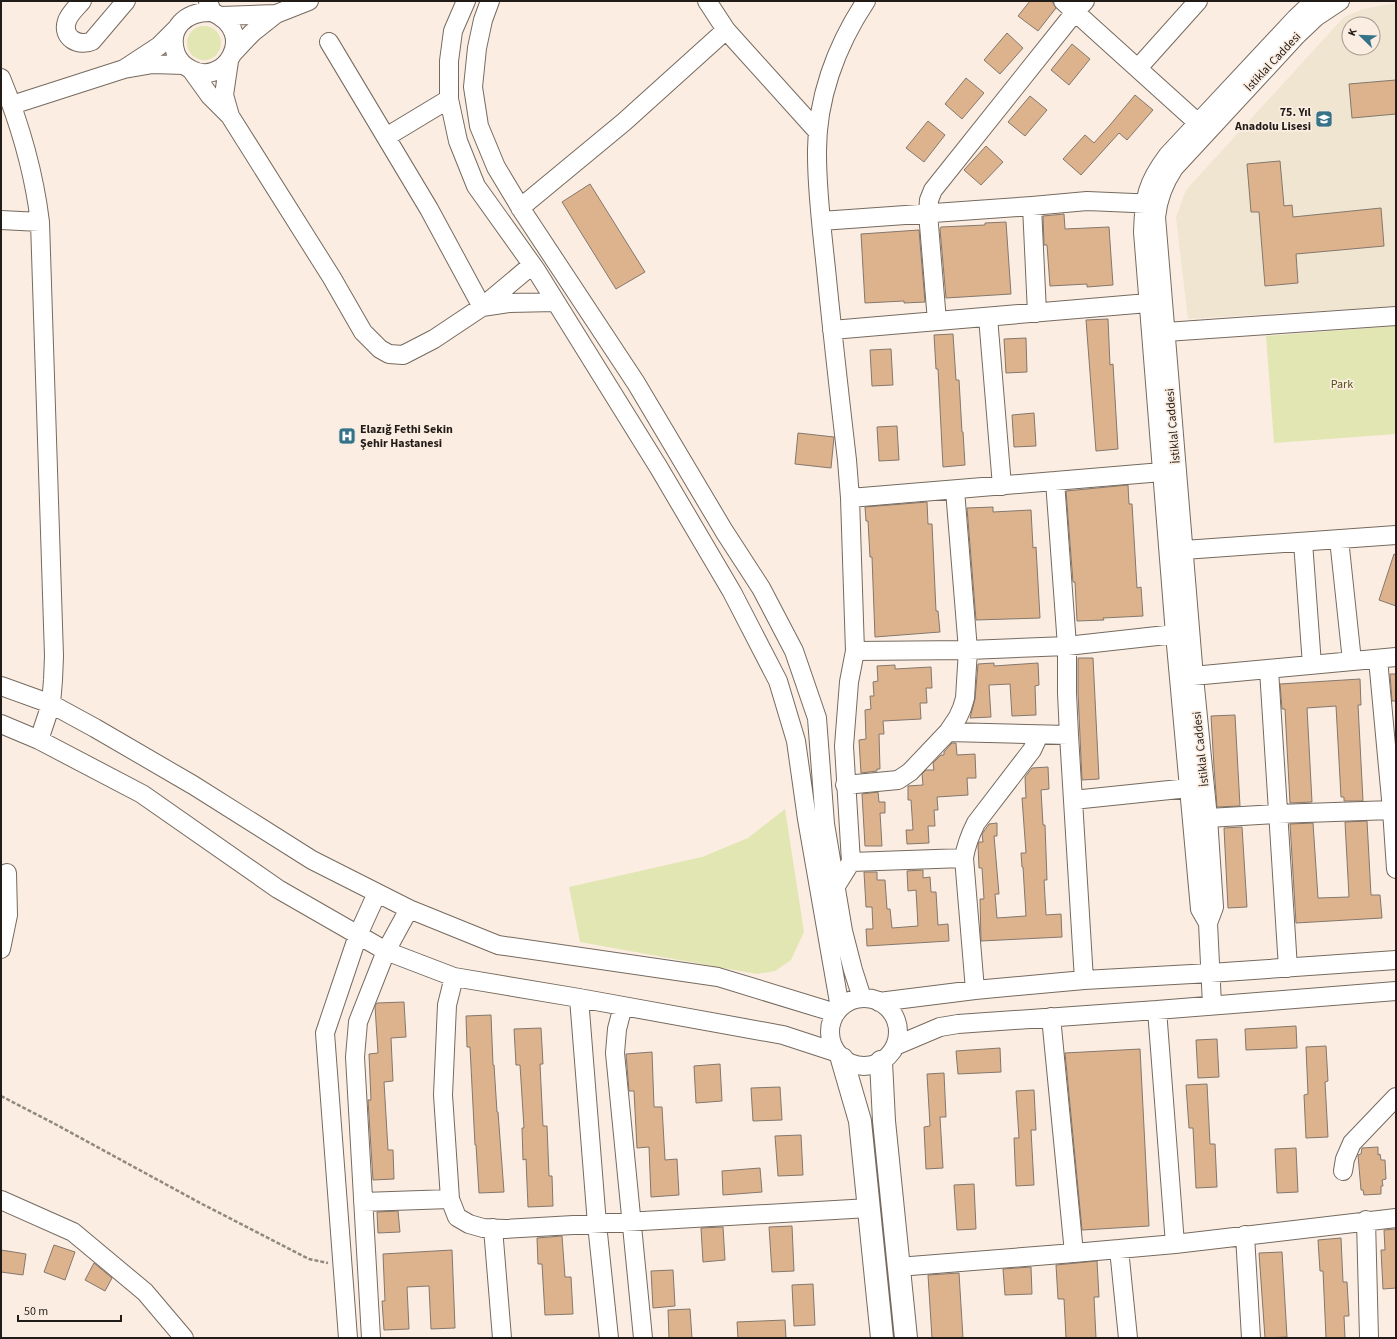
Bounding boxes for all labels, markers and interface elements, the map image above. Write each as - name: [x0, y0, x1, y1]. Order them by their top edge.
- north arrow: [1341, 16, 1381, 56]
- text: K: [1344, 26, 1361, 38]
- street label: İstiklal Caddesi: [1241, 29, 1305, 95]
- place label: 75. Yıl Anadolu Lisesi: [1234, 104, 1312, 135]
- school or university icon: 75. Yıl Anadolu Lisesi: [1314, 109, 1334, 129]
- park label: Park: [1331, 376, 1353, 393]
- street label: İstiklal Caddesi: [1161, 388, 1185, 464]
- place label: Elazığ Fethi Sekin Şehir Hastanesi: [360, 421, 453, 452]
- hospital icon: Elazığ Fethi Sekin Şehir Hastanesi: [337, 426, 357, 446]
- street label: İstiklal Caddesi: [1189, 710, 1213, 787]
- scale bar: [18, 1297, 121, 1323]
- text: 50 m: [24, 1303, 48, 1320]

